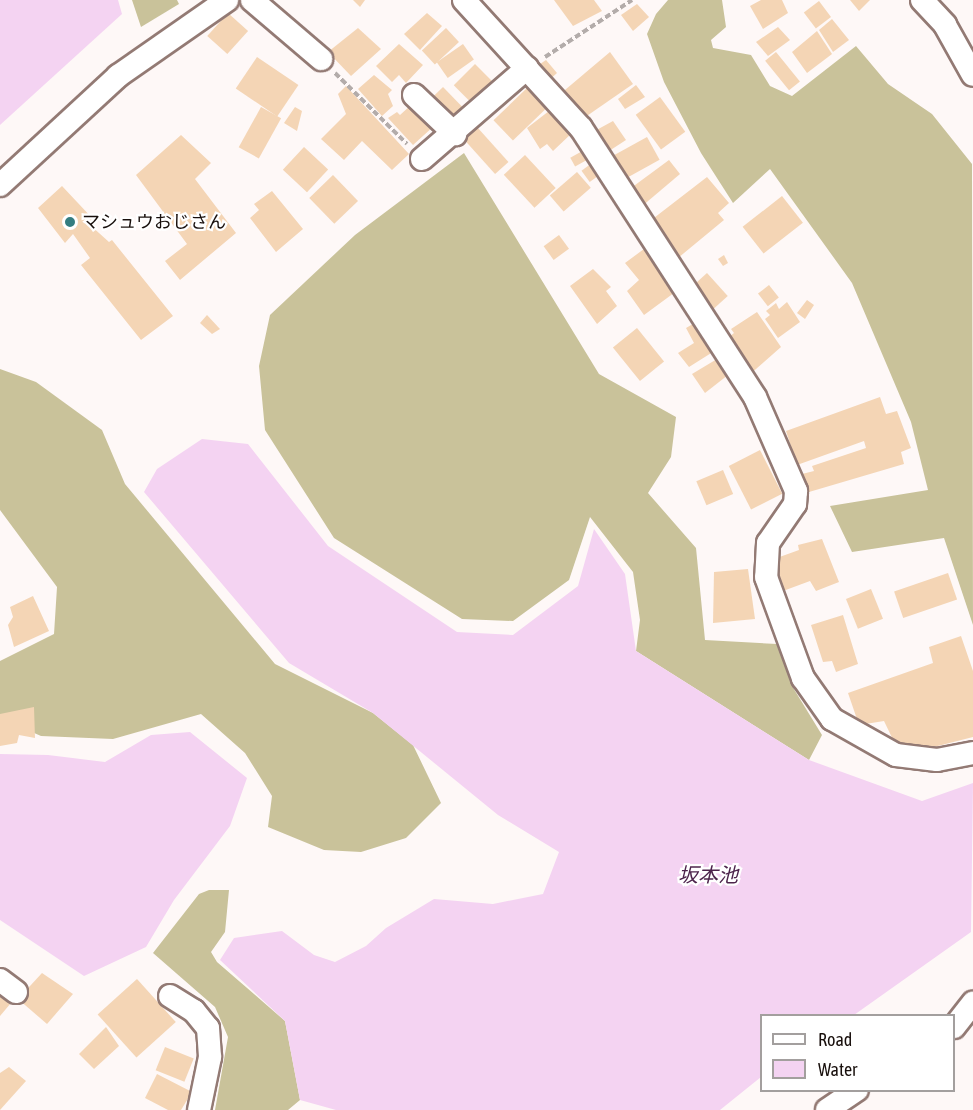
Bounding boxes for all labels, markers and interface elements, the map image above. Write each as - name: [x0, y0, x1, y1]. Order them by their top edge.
- place label: マシュウおじさん: [82, 211, 226, 233]
- marker: マシュウおじさん: [63, 215, 77, 229]
- water label: 坂本池: [678, 862, 738, 886]
- legend: [760, 1014, 955, 1092]
- text: Road: [818, 1029, 852, 1050]
- text: Water: [818, 1059, 857, 1080]

